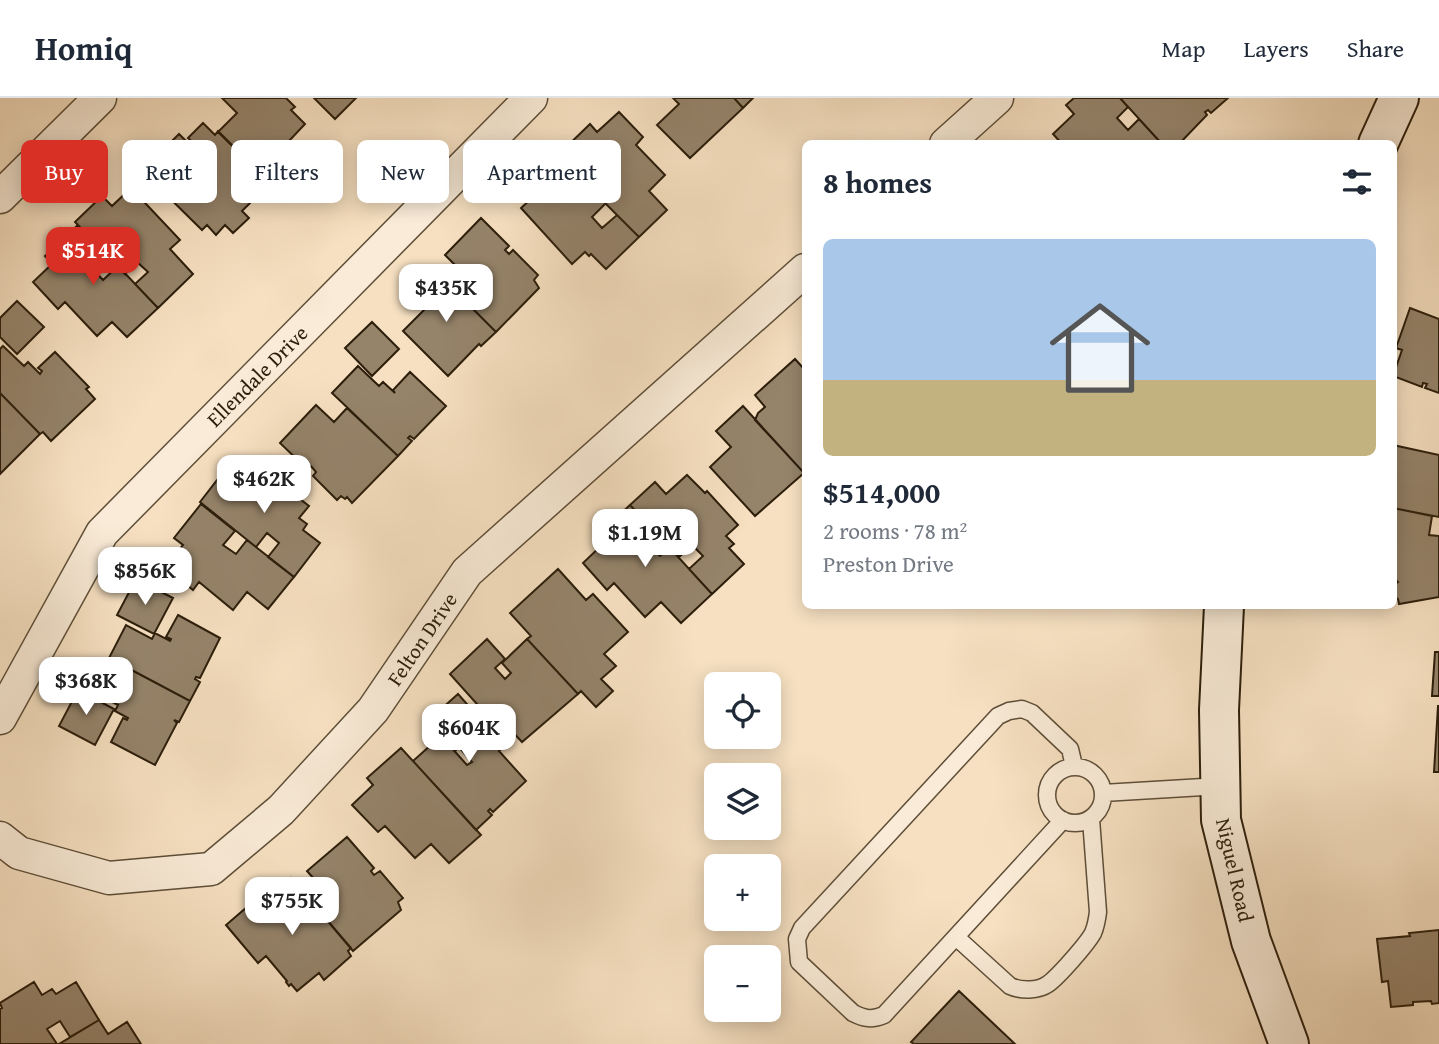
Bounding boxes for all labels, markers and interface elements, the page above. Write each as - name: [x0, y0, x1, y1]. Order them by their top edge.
- text: Homiq: [35, 24, 132, 72]
- text: Map: [1162, 31, 1205, 66]
- text: Layers: [1243, 31, 1309, 66]
- text: Share: [1347, 31, 1404, 66]
- chip: Buy: [21, 140, 108, 203]
- chip: Rent: [122, 140, 217, 203]
- chip: Filters: [231, 140, 343, 203]
- chip: New: [357, 140, 449, 203]
- chip: Apartment: [463, 140, 621, 203]
- text: 8 homes: [823, 160, 932, 204]
- icon: filters: [1338, 163, 1376, 201]
- pin: $514K: [44, 228, 142, 287]
- text: $514K: [62, 233, 124, 266]
- pin: $435K: [397, 264, 495, 324]
- text: $435K: [415, 270, 477, 303]
- icon: home: [1037, 285, 1163, 411]
- street label: Ellendale Drive: [199, 318, 315, 434]
- pin: $462K: [215, 456, 313, 515]
- text: $462K: [233, 461, 295, 494]
- text: $514,000: [823, 470, 940, 514]
- pin: $1.19M: [588, 510, 702, 569]
- text: 2 rooms · 78 m²: [823, 514, 967, 547]
- text: $1.19M: [608, 515, 682, 548]
- pin: $856K: [96, 547, 194, 607]
- text: Preston Drive: [823, 547, 954, 580]
- text: $856K: [114, 553, 176, 586]
- street label: Felton Drive: [379, 586, 465, 692]
- pin: $368K: [37, 658, 135, 717]
- text: $368K: [55, 663, 117, 696]
- map controls: [704, 672, 781, 1022]
- button: locate: [704, 672, 781, 749]
- pin: $604K: [420, 704, 518, 764]
- text: $604K: [438, 710, 500, 743]
- button: layers: [704, 763, 781, 840]
- street label: Niguel Road: [1208, 815, 1262, 926]
- button: +: [704, 854, 781, 931]
- pin: $755K: [243, 878, 341, 937]
- text: $755K: [261, 883, 323, 916]
- button: −: [704, 945, 781, 1022]

